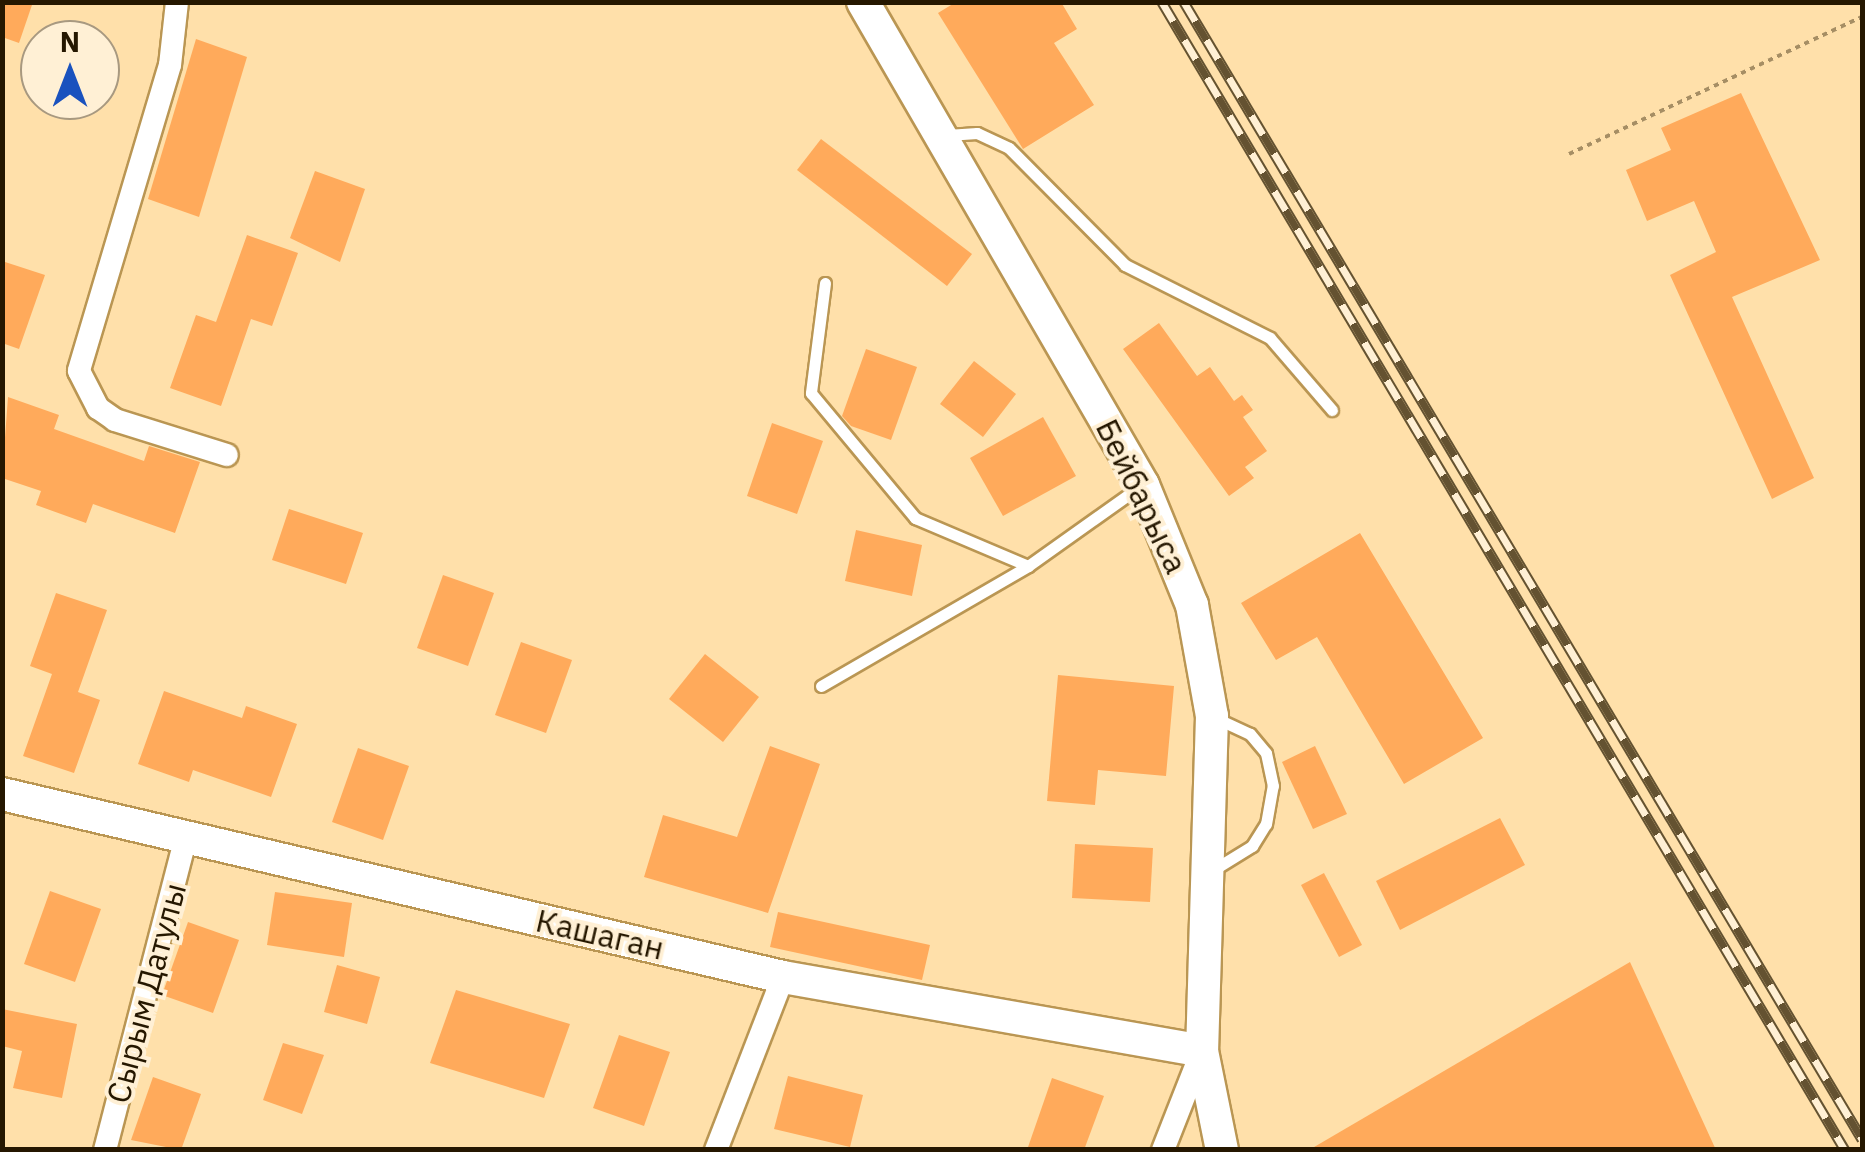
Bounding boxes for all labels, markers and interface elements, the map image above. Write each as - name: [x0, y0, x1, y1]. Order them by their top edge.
- north arrow: [20, 20, 120, 120]
- text: N: [60, 23, 80, 60]
- street label: Бейбарыса: [1088, 413, 1196, 579]
- street label: Сырым Датулы: [98, 879, 194, 1107]
- street label: Кашаган: [532, 901, 668, 967]

